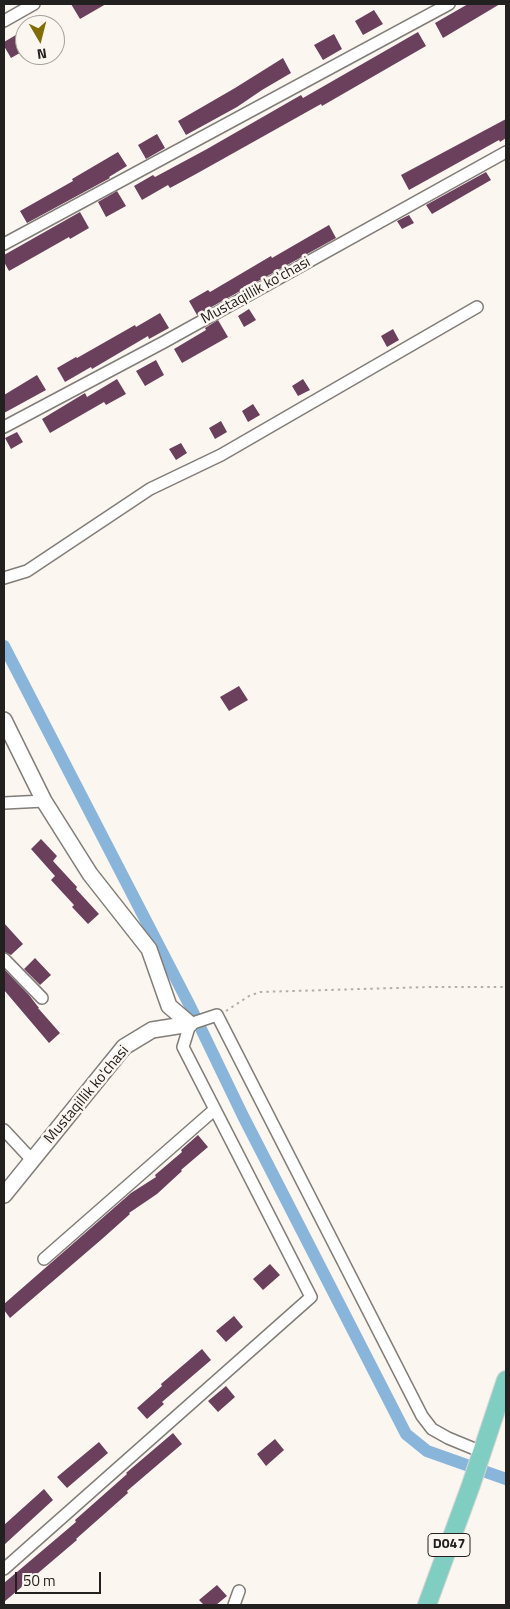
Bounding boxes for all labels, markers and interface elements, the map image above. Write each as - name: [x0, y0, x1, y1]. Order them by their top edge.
- north arrow: [15, 15, 65, 65]
- text: N: [36, 43, 48, 65]
- street label: Mustaqillik ko'chasi: [198, 254, 314, 328]
- street label: Mustaqillik ko'chasi: [41, 1042, 133, 1148]
- road number: D047: [428, 1534, 470, 1556]
- scale bar: [18, 1562, 104, 1594]
- text: 50 m: [23, 1569, 56, 1592]

